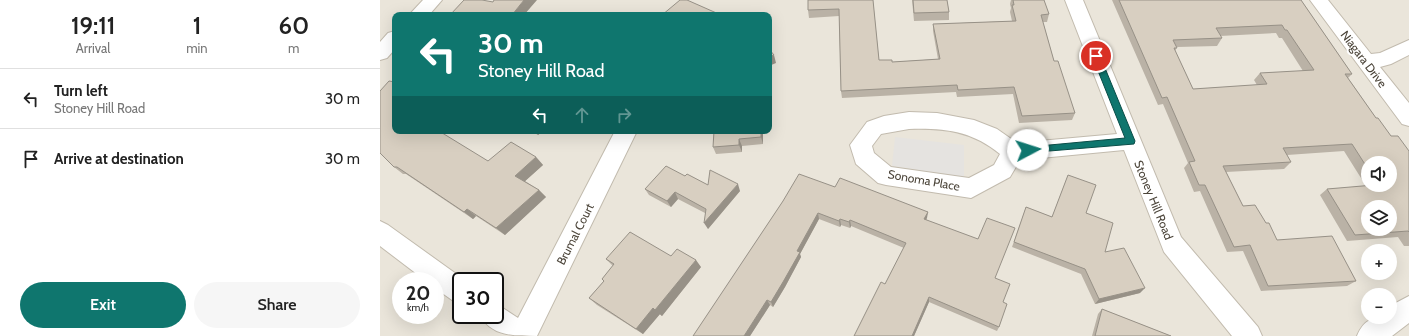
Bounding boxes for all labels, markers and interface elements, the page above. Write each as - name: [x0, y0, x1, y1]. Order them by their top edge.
- text: 19:11: [71, 11, 115, 40]
- text: 1: [193, 11, 201, 40]
- text: 60: [279, 11, 309, 40]
- text: 30 m: [478, 26, 544, 60]
- icon: left: [412, 28, 464, 80]
- street label: Niagara Drive: [1338, 28, 1390, 90]
- pin: [1079, 39, 1113, 73]
- text: Arrival: [76, 40, 110, 56]
- text: min: [186, 40, 208, 56]
- text: m: [288, 40, 300, 56]
- icon: arrive: [1085, 45, 1107, 67]
- text: Stoney Hill Road: [478, 60, 604, 82]
- text: Turn left: [54, 82, 108, 100]
- icon: left: [20, 88, 42, 110]
- text: 30 m: [325, 90, 360, 108]
- text: Stoney Hill Road: [54, 100, 145, 116]
- icon: left: [529, 104, 551, 126]
- icon: ahead: [571, 104, 593, 126]
- icon: right: [613, 104, 635, 126]
- position arrow: [1007, 129, 1049, 171]
- icon: arrive: [20, 148, 42, 170]
- text: Arrive at destination: [54, 150, 184, 168]
- text: 30 m: [325, 150, 360, 168]
- map controls: [1361, 156, 1397, 324]
- button: sound: [1361, 156, 1397, 192]
- street label: Stoney Hill Road: [1131, 158, 1177, 242]
- street label: Sonoma Place: [887, 166, 961, 194]
- button: layers: [1361, 200, 1397, 236]
- street label: Brumal Court: [553, 201, 597, 267]
- button: +: [1361, 244, 1397, 280]
- speed limit sign: 30: [452, 272, 504, 324]
- text: 20: [406, 281, 430, 305]
- button: Exit: [20, 282, 186, 328]
- button: Share: [194, 282, 360, 328]
- button: −: [1361, 288, 1397, 324]
- text: km/h: [407, 301, 429, 314]

